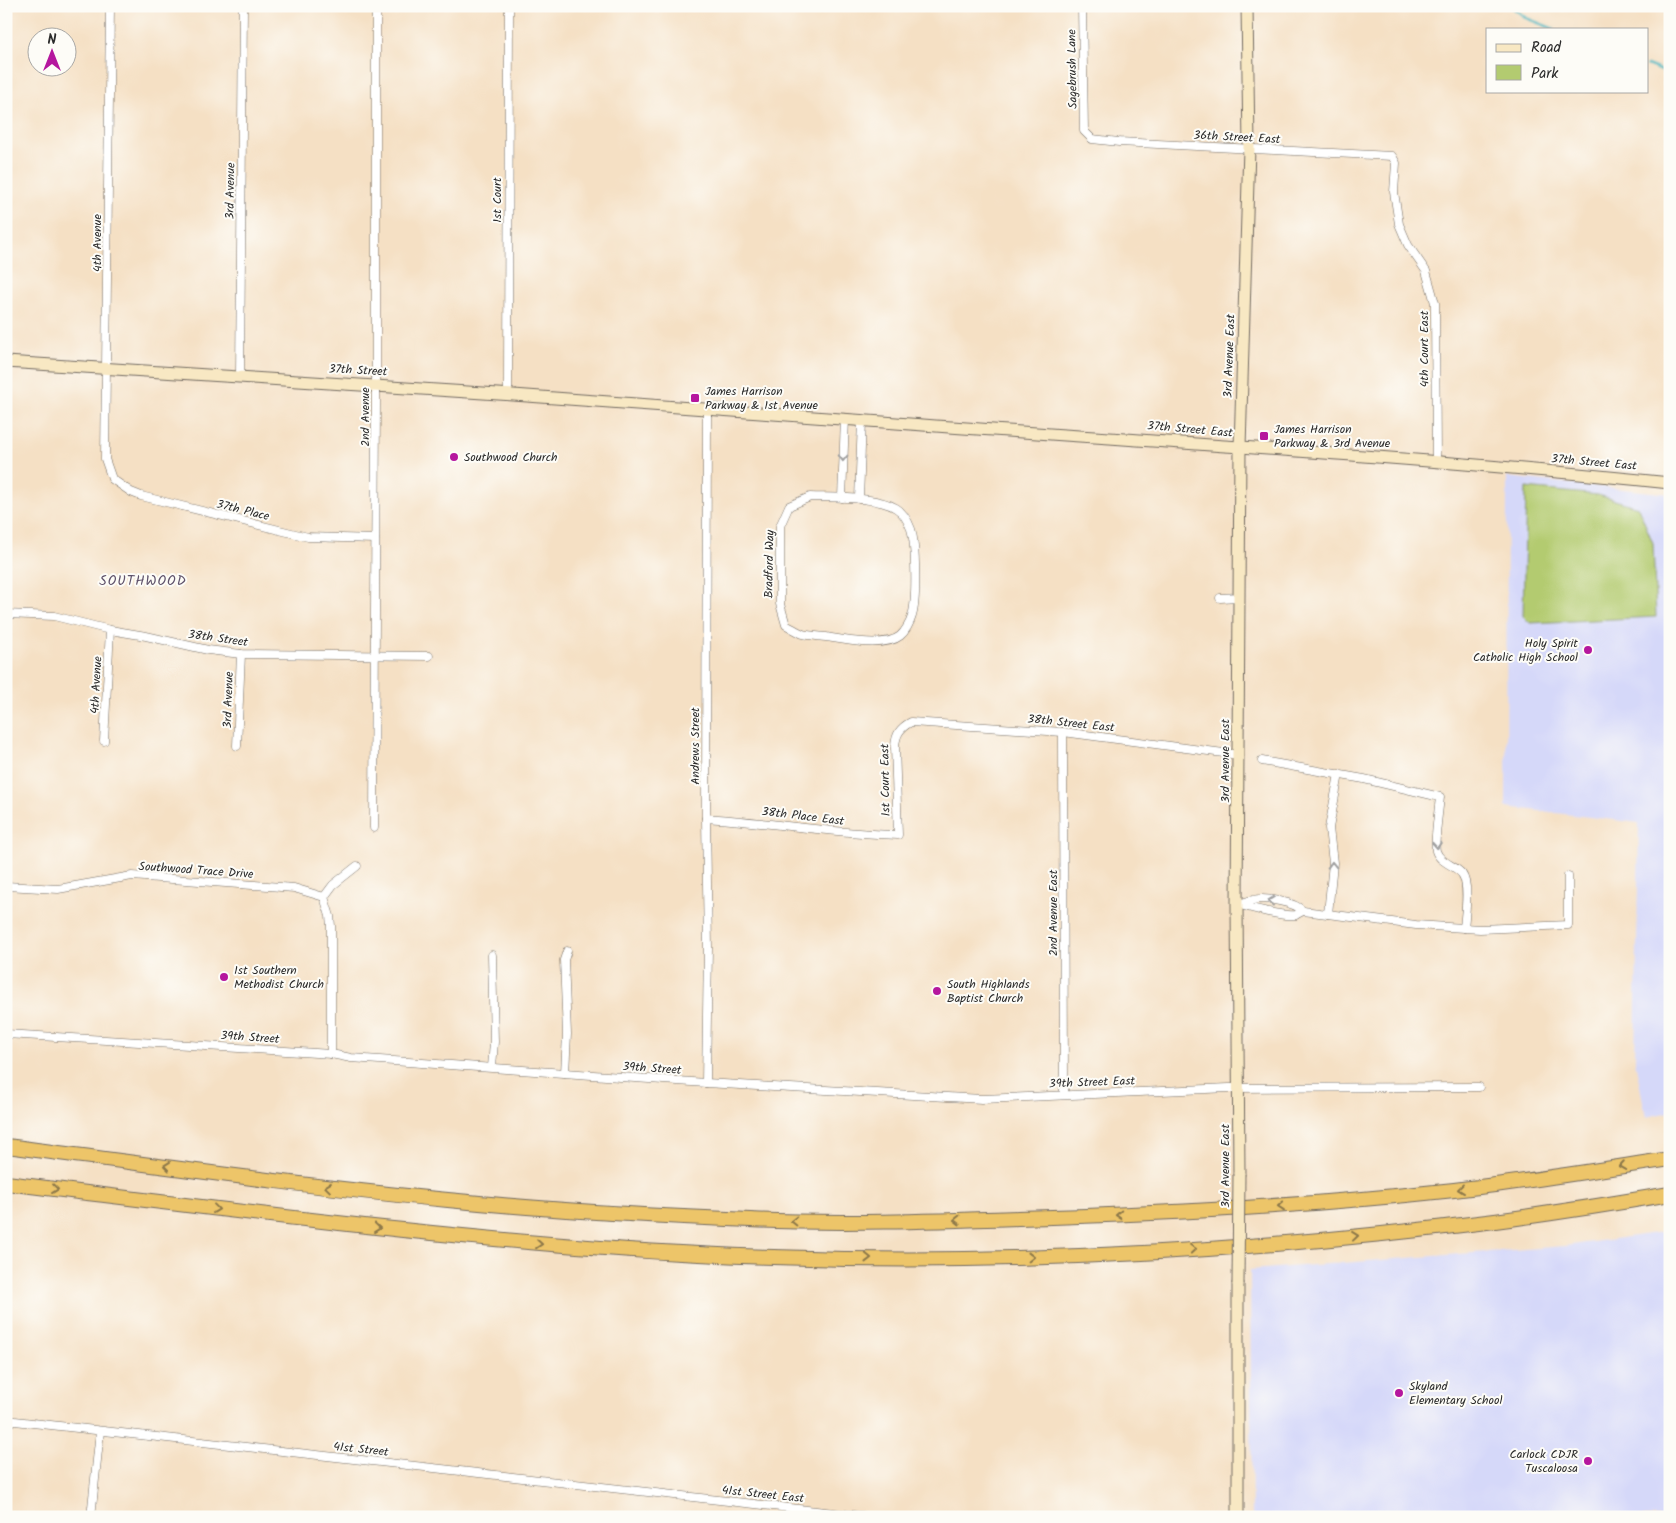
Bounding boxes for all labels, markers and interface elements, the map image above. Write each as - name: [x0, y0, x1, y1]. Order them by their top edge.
- north arrow: [28, 28, 78, 78]
- street label: Sagebrush Lane: [1062, 28, 1083, 109]
- legend: [1486, 28, 1648, 92]
- text: N: [48, 29, 57, 51]
- text: Road: [1531, 36, 1562, 60]
- text: Park: [1531, 62, 1559, 86]
- street label: 36th Street East: [1193, 126, 1281, 149]
- street label: 3rd Avenue: [221, 162, 241, 220]
- street label: 1st Court: [488, 177, 507, 223]
- street label: 4th Avenue: [88, 213, 107, 272]
- street label: 4th Court East: [1415, 310, 1434, 387]
- street label: 3rd Avenue East: [1219, 313, 1240, 398]
- street label: 37th Street: [328, 359, 388, 382]
- place label: James Harrison Parkway & 1st Avenue: [705, 382, 818, 415]
- street label: 2nd Avenue: [356, 387, 375, 447]
- marker: James Harrison Parkway & 1st Avenue: [689, 392, 701, 404]
- street label: 37th Street East: [1146, 416, 1234, 443]
- place label: James Harrison Parkway & 3rd Avenue: [1274, 420, 1391, 453]
- marker: James Harrison Parkway & 3rd Avenue: [1258, 430, 1270, 442]
- place label: Southwood Church: [464, 448, 558, 467]
- street label: 37th Street East: [1550, 449, 1638, 476]
- marker: Southwood Church: [448, 451, 460, 463]
- one-way arrow: [838, 454, 849, 462]
- street label: 37th Place: [214, 495, 272, 526]
- street label: Bradford Way: [759, 529, 780, 598]
- district label: SOUTHWOOD: [99, 570, 187, 592]
- street label: 38th Street: [187, 625, 250, 652]
- place label: Holy Spirit Catholic High School: [1473, 634, 1578, 667]
- marker: Holy Spirit Catholic High School: [1582, 644, 1594, 656]
- street label: 4th Avenue: [85, 655, 108, 714]
- street label: 3rd Avenue: [218, 671, 239, 729]
- street label: Andrews Street: [686, 707, 705, 785]
- street label: 38th Street East: [1026, 709, 1116, 738]
- street label: 3rd Avenue East: [1216, 719, 1235, 803]
- street label: 1st Court East: [875, 743, 896, 816]
- street label: 38th Place East: [761, 802, 846, 831]
- one-way arrow: [1432, 842, 1443, 850]
- street label: Southwood Trace Drive: [138, 857, 255, 884]
- one-way arrow: [1327, 861, 1337, 869]
- street label: 2nd Avenue East: [1044, 869, 1063, 956]
- one-way arrow: [1267, 896, 1275, 907]
- place label: 1st Southern Methodist Church: [234, 961, 324, 994]
- marker: 1st Southern Methodist Church: [218, 971, 230, 983]
- place label: South Highlands Baptist Church: [947, 975, 1030, 1008]
- marker: South Highlands Baptist Church: [931, 985, 943, 997]
- street label: 39th Street: [220, 1026, 280, 1049]
- street label: 39th Street: [622, 1057, 682, 1080]
- street label: 39th Street East: [1049, 1071, 1136, 1093]
- street label: 3rd Avenue East: [1216, 1124, 1235, 1208]
- one-way arrow: [163, 1161, 171, 1172]
- one-way arrow: [1617, 1161, 1626, 1171]
- one-way arrow: [324, 1182, 332, 1193]
- one-way arrow: [51, 1183, 59, 1194]
- one-way arrow: [1456, 1183, 1464, 1194]
- one-way arrow: [1277, 1200, 1285, 1211]
- one-way arrow: [212, 1203, 220, 1214]
- one-way arrow: [1115, 1210, 1123, 1221]
- one-way arrow: [953, 1215, 960, 1225]
- one-way arrow: [790, 1216, 798, 1226]
- one-way arrow: [373, 1223, 381, 1234]
- one-way arrow: [1351, 1230, 1359, 1241]
- one-way arrow: [535, 1238, 543, 1249]
- one-way arrow: [1189, 1244, 1197, 1255]
- one-way arrow: [1028, 1252, 1035, 1262]
- one-way arrow: [865, 1253, 873, 1264]
- place label: Skyland Elementary School: [1409, 1377, 1502, 1410]
- marker: Skyland Elementary School: [1393, 1387, 1405, 1399]
- street label: 41st Street: [332, 1437, 390, 1462]
- place label: Carlock CDJR Tuscaloosa: [1510, 1445, 1578, 1478]
- marker: Carlock CDJR Tuscaloosa: [1582, 1455, 1594, 1467]
- street label: 41st Street East: [721, 1481, 805, 1508]

